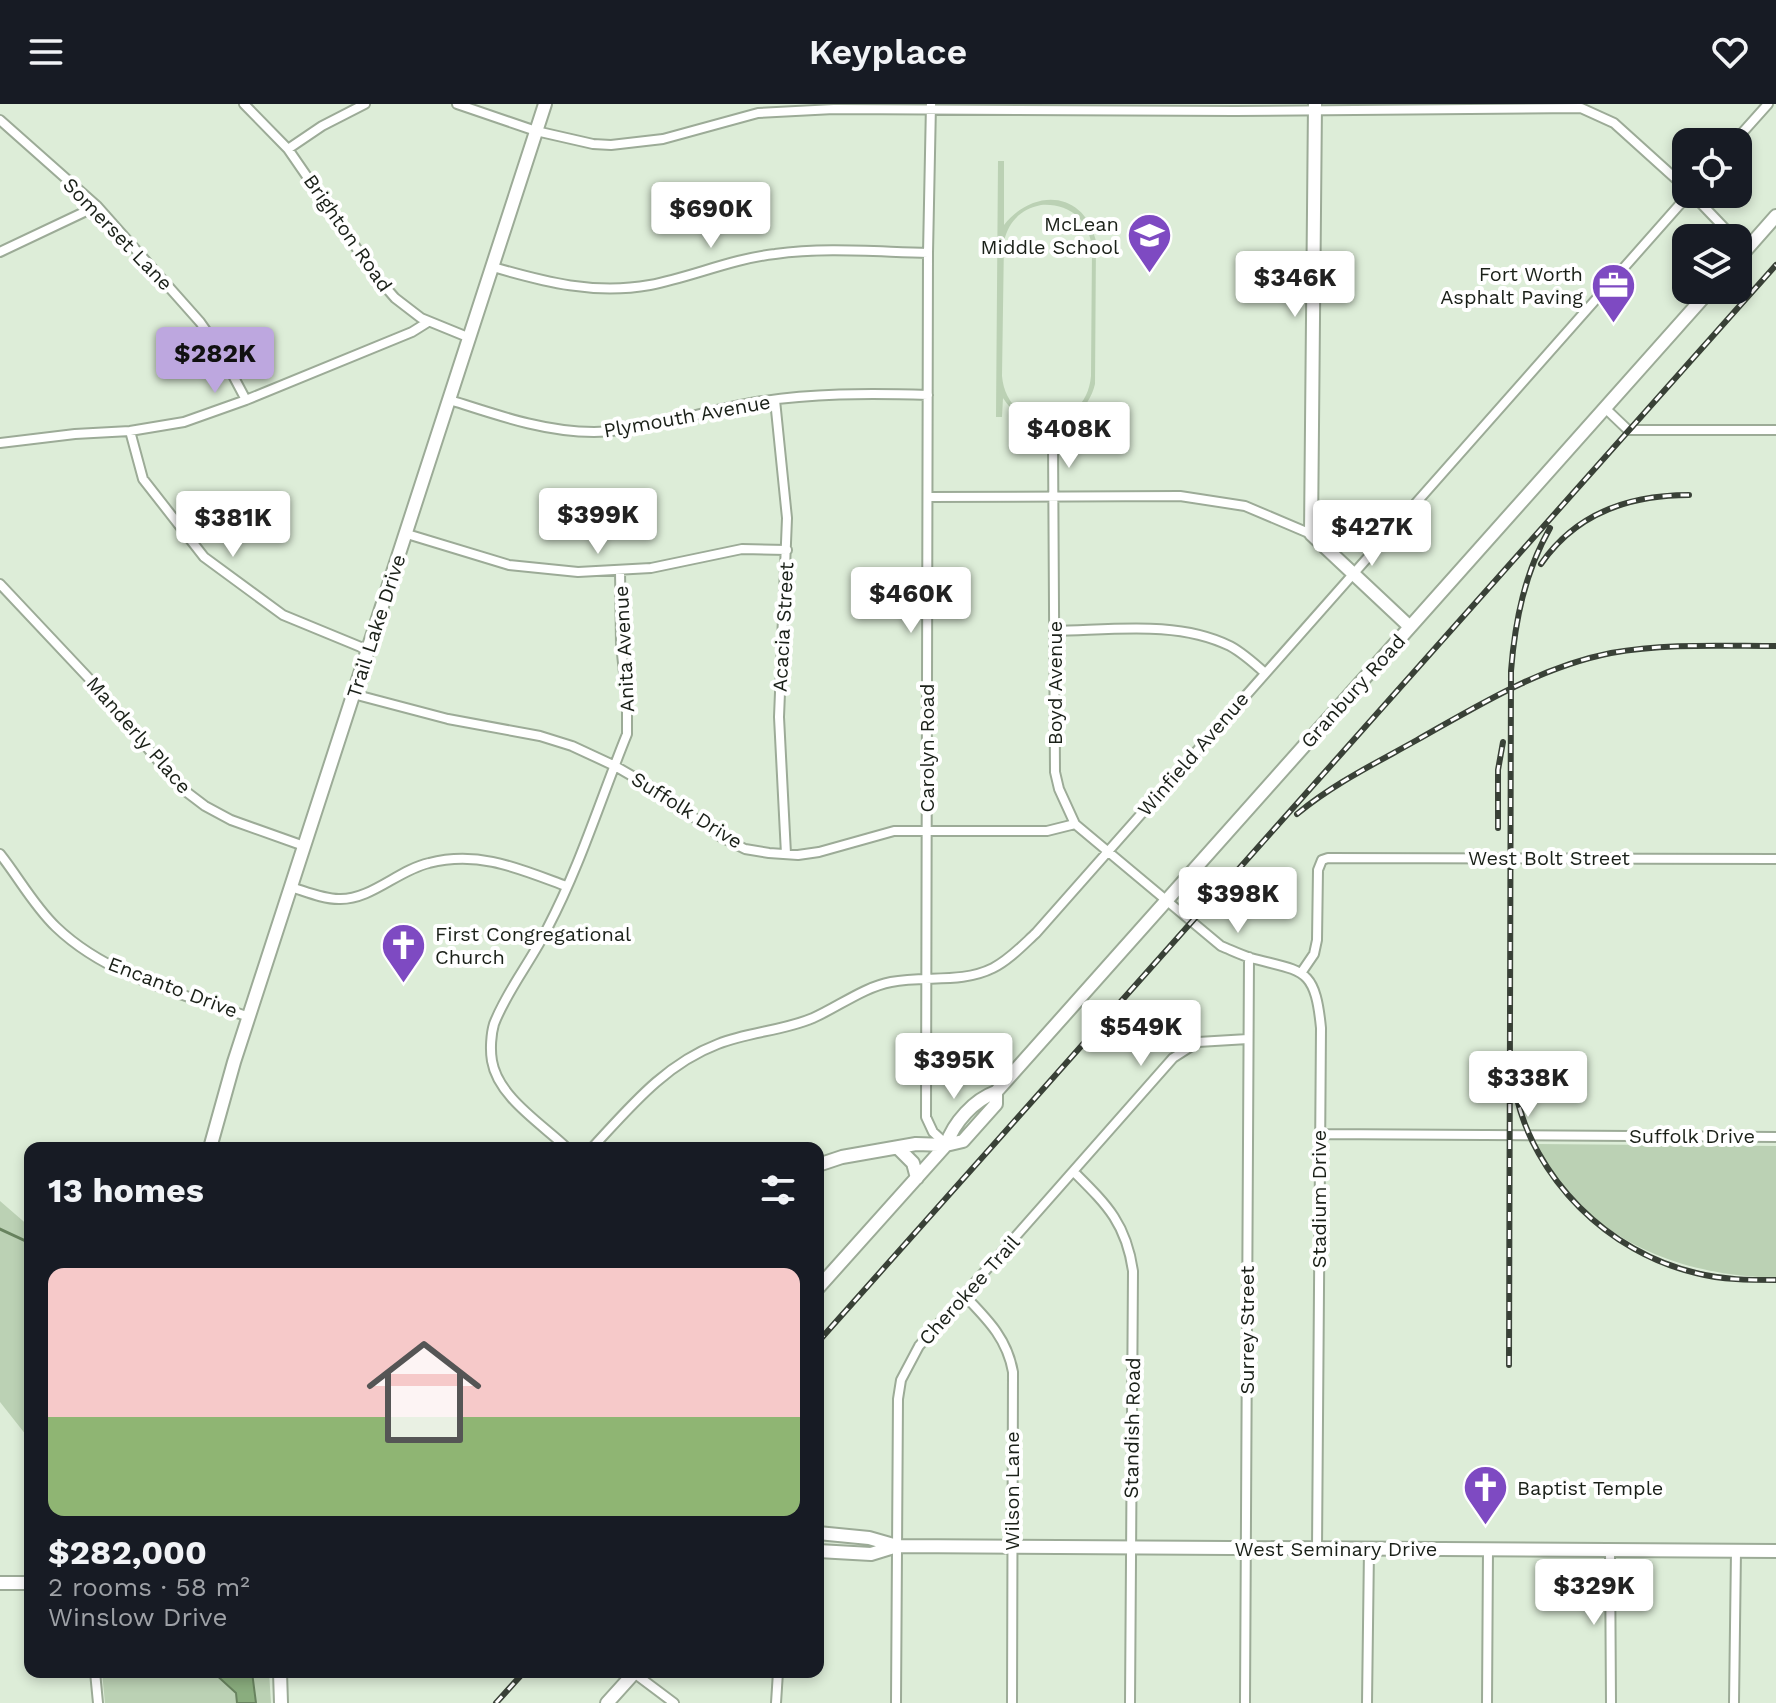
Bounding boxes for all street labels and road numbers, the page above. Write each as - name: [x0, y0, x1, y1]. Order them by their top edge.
- street label: Brighton Road: [299, 170, 397, 296]
- street label: Somerset Lane: [58, 173, 178, 295]
- street label: Plymouth Avenue: [602, 390, 772, 442]
- street label: Trail Lake Drive: [341, 551, 411, 701]
- street label: Acacia Street: [768, 561, 798, 693]
- street label: Anita Avenue: [609, 585, 639, 713]
- street label: Boyd Avenue: [1043, 621, 1067, 745]
- street label: Granbury Road: [1296, 629, 1410, 753]
- street label: Manderly Place: [82, 671, 196, 799]
- street label: Carolyn Road: [915, 684, 939, 812]
- street label: Winfield Avenue: [1132, 687, 1254, 821]
- street label: Suffolk Drive: [627, 766, 747, 854]
- street label: West Bolt Street: [1468, 846, 1631, 870]
- street label: Encanto Drive: [105, 951, 241, 1023]
- street label: Suffolk Drive: [1629, 1124, 1755, 1148]
- street label: Stadium Drive: [1307, 1130, 1331, 1268]
- street label: Cherokee Trail: [914, 1230, 1024, 1350]
- street label: Surrey Street: [1235, 1265, 1259, 1394]
- street label: Standish Road: [1119, 1357, 1145, 1499]
- street label: Wilson Lane: [1000, 1431, 1024, 1551]
- street label: West Seminary Drive: [1235, 1537, 1437, 1561]

